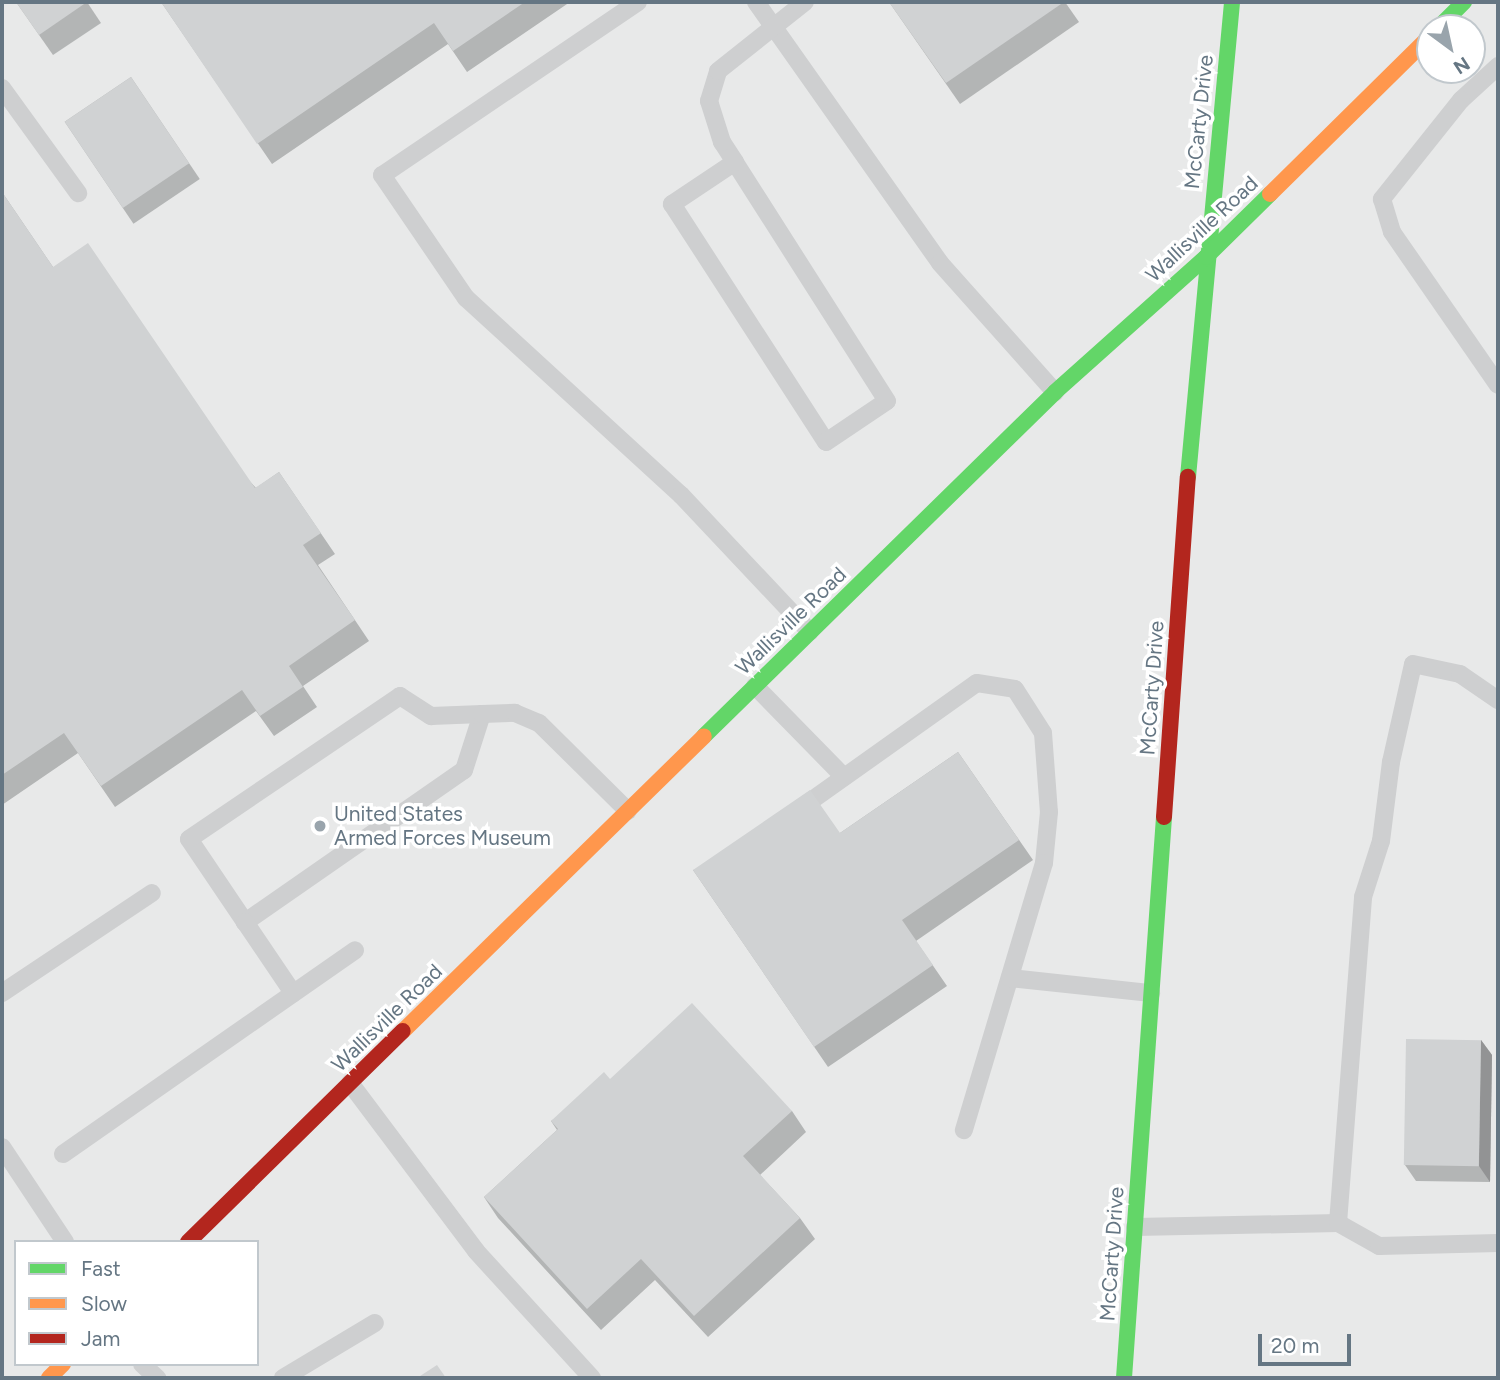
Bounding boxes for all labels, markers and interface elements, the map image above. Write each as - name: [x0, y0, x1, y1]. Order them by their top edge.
- north arrow: [1416, 14, 1486, 84]
- text: N: [1449, 52, 1474, 79]
- street label: McCarty Drive: [1179, 54, 1219, 190]
- street label: Wallisville Road: [1141, 171, 1263, 287]
- street label: Wallisville Road: [730, 562, 852, 680]
- street label: McCarty Drive: [1135, 620, 1169, 756]
- place label: United States Armed Forces Museum: [334, 801, 551, 851]
- marker: United States Armed Forces Museum: [312, 818, 328, 834]
- street label: Wallisville Road: [326, 959, 448, 1077]
- street label: McCarty Drive: [1095, 1186, 1129, 1322]
- legend: [14, 1240, 259, 1366]
- text: Fast: [81, 1256, 121, 1281]
- text: Slow: [81, 1291, 127, 1316]
- scale bar: [1262, 1320, 1355, 1364]
- text: Jam: [81, 1326, 120, 1351]
- text: 20 m: [1271, 1333, 1319, 1358]

